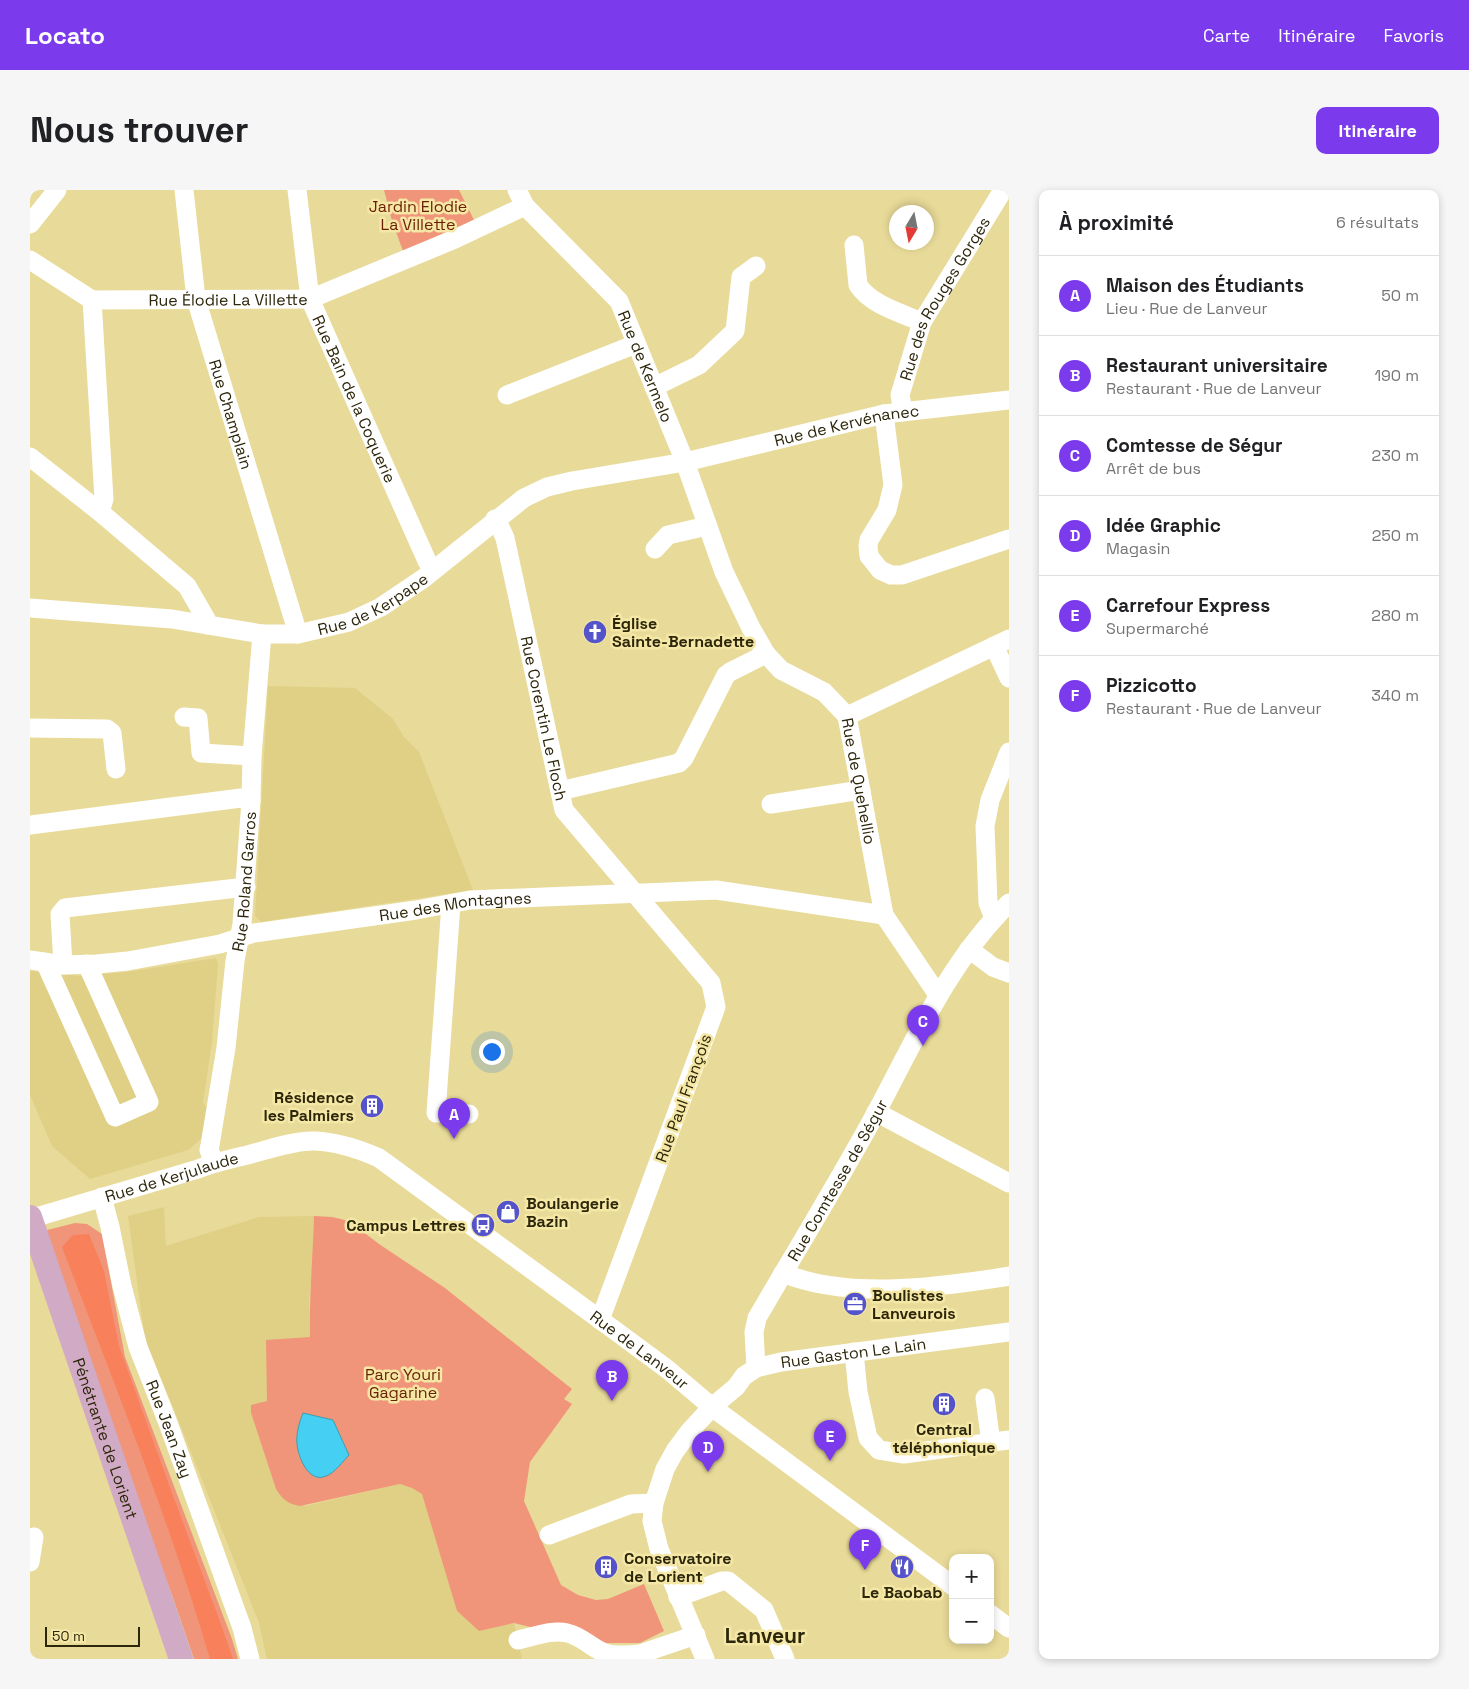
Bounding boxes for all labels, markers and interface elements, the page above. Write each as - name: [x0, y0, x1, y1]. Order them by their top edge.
- text: Locato: [25, 20, 105, 51]
- text: Carte: [1203, 24, 1250, 47]
- text: Itinéraire: [1278, 24, 1355, 47]
- text: Favoris: [1383, 24, 1444, 47]
- button: Itinéraire: [1316, 107, 1439, 154]
- text: Nous trouver: [30, 108, 249, 152]
- park label: Jardin Elodie La Villette: [369, 196, 467, 235]
- north arrow: [889, 205, 934, 250]
- text: À proximité: [1059, 209, 1174, 236]
- text: 6 résultats: [1336, 212, 1419, 233]
- street label: Rue des Rouges Gorges: [895, 213, 995, 383]
- text: Maison des Étudiants: [1106, 273, 1304, 298]
- text: A: [1070, 285, 1080, 306]
- text: 50 m: [1381, 285, 1419, 306]
- street label: Rue Élodie La Villette: [148, 289, 308, 311]
- text: Lieu · Rue de Lanveur: [1106, 298, 1268, 319]
- street label: Rue de Kermelo: [613, 307, 678, 426]
- street label: Rue Bain de la Coquerie: [307, 312, 401, 486]
- text: Restaurant universitaire: [1106, 353, 1328, 378]
- street label: Rue Champlain: [204, 357, 257, 472]
- text: B: [1070, 365, 1080, 386]
- text: 190 m: [1374, 365, 1419, 386]
- text: Restaurant · Rue de Lanveur: [1106, 378, 1322, 399]
- street label: Rue de Kervénanec: [772, 400, 920, 451]
- text: Comtesse de Ségur: [1106, 433, 1283, 458]
- text: C: [1070, 445, 1080, 466]
- text: 230 m: [1372, 445, 1419, 466]
- text: Arrêt de bus: [1106, 458, 1201, 479]
- text: Idée Graphic: [1106, 513, 1221, 538]
- text: D: [1070, 525, 1080, 546]
- text: 250 m: [1372, 525, 1419, 546]
- text: Magasin: [1106, 538, 1170, 559]
- street label: Rue de Kerpape: [316, 568, 432, 640]
- text: Carrefour Express: [1106, 593, 1270, 618]
- text: E: [1071, 605, 1079, 626]
- text: 280 m: [1371, 605, 1419, 626]
- place label: Église Sainte-Bernadette: [612, 613, 754, 652]
- text: Supermarché: [1106, 618, 1209, 639]
- church icon: Église Sainte-Bernadette: [582, 619, 608, 645]
- street label: Rue Corentin Le Floch: [516, 634, 572, 803]
- text: Pizzicotto: [1106, 673, 1197, 698]
- text: F: [1071, 685, 1079, 706]
- text: 340 m: [1371, 685, 1419, 706]
- text: Restaurant · Rue de Lanveur: [1106, 698, 1322, 719]
- street label: Rue de Quehellio: [837, 716, 881, 846]
- street label: Rue Roland Garros: [227, 811, 261, 953]
- street label: Rue des Montagnes: [378, 888, 532, 926]
- pin: C: [907, 1005, 939, 1046]
- street label: Rue Paul François: [651, 1031, 716, 1165]
- your location: [479, 1039, 505, 1065]
- place label: Résidence les Palmiers: [263, 1087, 354, 1126]
- building icon: Résidence les Palmiers: [359, 1093, 385, 1119]
- street label: Rue Comtesse de Ségur: [783, 1096, 892, 1265]
- pin: A: [438, 1098, 470, 1139]
- street label: Rue de Kerjulaude: [103, 1148, 241, 1207]
- place label: Boulangerie Bazin: [526, 1193, 619, 1232]
- shop icon: Boulangerie Bazin: [495, 1199, 521, 1225]
- bus stop icon: Campus Lettres: [470, 1212, 496, 1238]
- place label: Campus Lettres: [346, 1215, 466, 1236]
- place label: Boulistes Lanveurois: [872, 1285, 956, 1324]
- office icon: Boulistes Lanveurois: [842, 1291, 868, 1317]
- street label: Rue de Lanveur: [586, 1306, 693, 1394]
- street label: Rue Gaston Le Lain: [779, 1333, 927, 1373]
- street label: Pénétrante de Lorient: [68, 1355, 142, 1522]
- pin: B: [596, 1360, 628, 1401]
- park label: Parc Youri Gagarine: [365, 1364, 441, 1403]
- street label: Rue Jean Zay: [141, 1377, 197, 1481]
- building icon: Central téléphonique: [931, 1391, 957, 1417]
- place label: Central téléphonique: [893, 1419, 996, 1458]
- pin: E: [814, 1420, 846, 1461]
- pin: D: [692, 1431, 724, 1472]
- pin: F: [849, 1529, 881, 1570]
- place label: Conservatoire de Lorient: [624, 1548, 732, 1587]
- building icon: Conservatoire de Lorient: [593, 1554, 619, 1580]
- restaurant icon: Le Baobab: [889, 1554, 915, 1580]
- map controls: [949, 1554, 994, 1644]
- button: +: [949, 1554, 994, 1599]
- place label: Le Baobab: [861, 1582, 943, 1603]
- button: −: [949, 1599, 994, 1644]
- district label: Lanveur: [725, 1622, 805, 1649]
- scale bar: [45, 1624, 140, 1647]
- text: 50 m: [52, 1627, 85, 1645]

